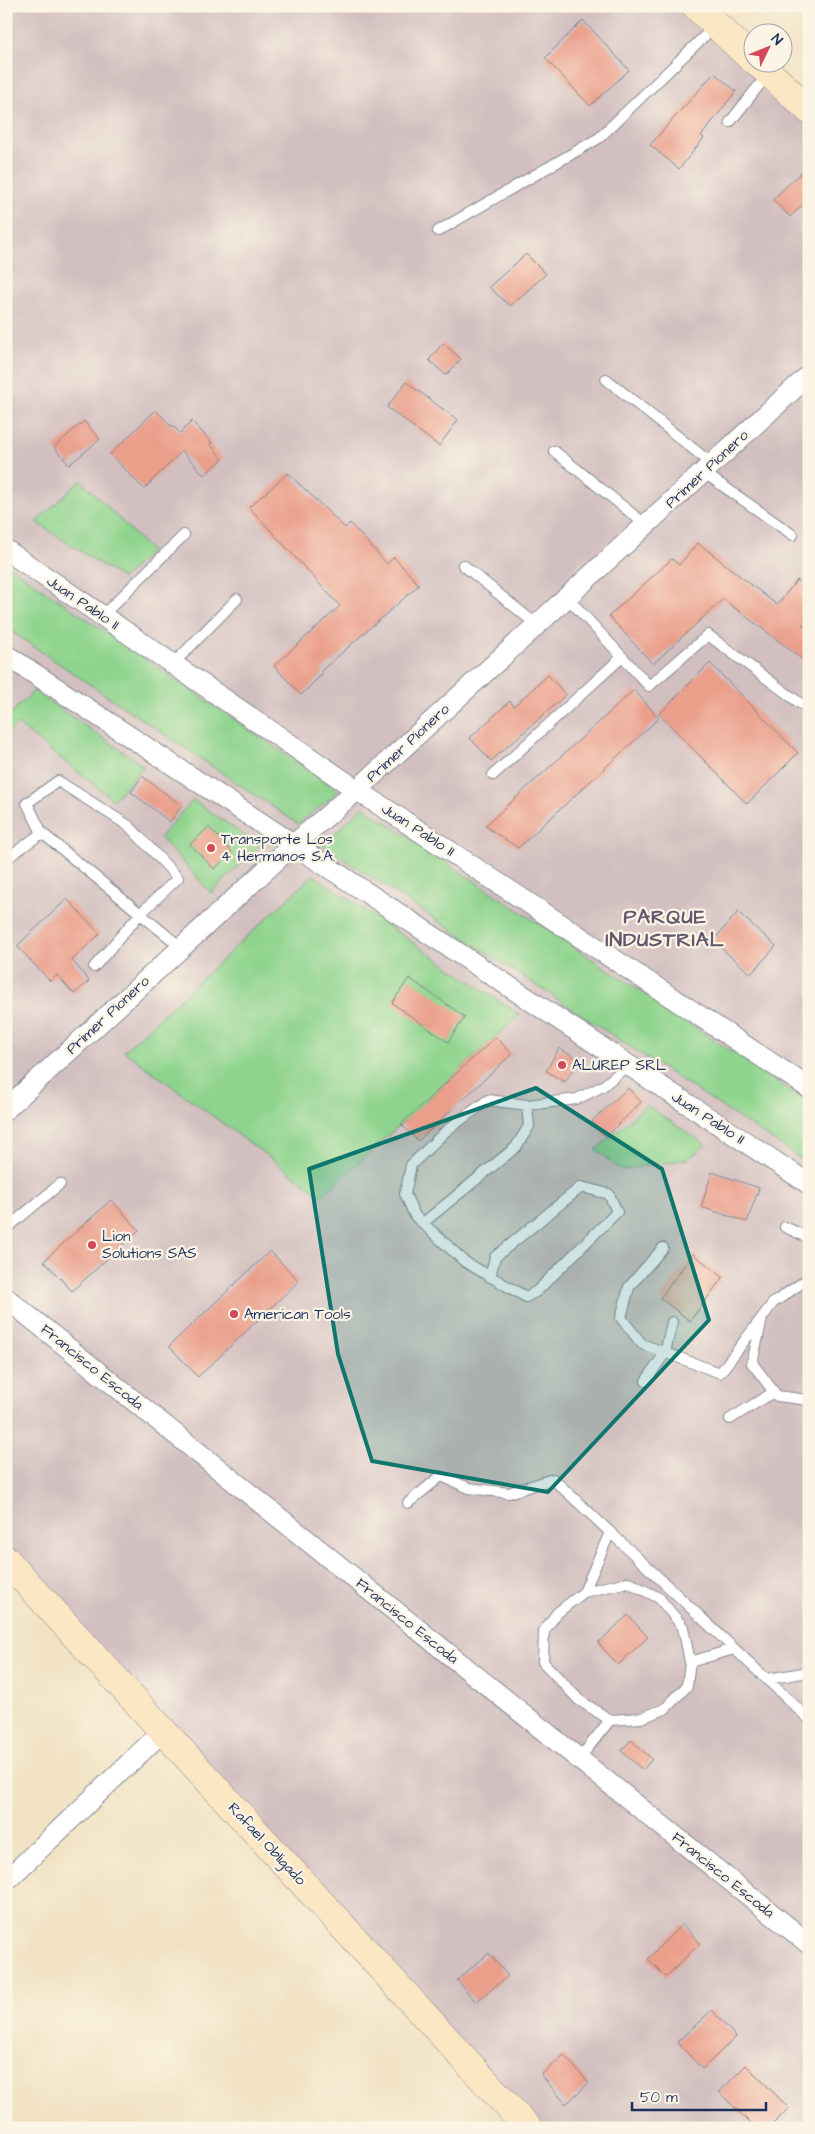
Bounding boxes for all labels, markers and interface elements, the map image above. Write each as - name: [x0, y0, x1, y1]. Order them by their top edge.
- north arrow: [742, 22, 792, 72]
- text: N: [766, 30, 787, 50]
- street label: Primer Pionero: [661, 425, 754, 513]
- street label: Juan Pablo II: [42, 571, 124, 635]
- street label: Primer Pionero: [362, 699, 455, 787]
- street label: Juan Pablo II: [377, 798, 459, 862]
- place label: Transporte Los 4 Hermanos S.A.: [221, 829, 335, 867]
- marker: Transporte Los 4 Hermanos S.A.: [205, 842, 217, 854]
- district label: PARQUE INDUSTRIAL: [605, 903, 725, 954]
- street label: Primer Pionero: [62, 971, 155, 1059]
- place label: ALUREP SRL: [572, 1055, 667, 1076]
- marker: ALUREP SRL: [556, 1059, 568, 1071]
- street label: Juan Pablo II: [667, 1086, 749, 1150]
- place label: Lion Solutions SAS: [102, 1226, 197, 1264]
- marker: Lion Solutions SAS: [86, 1239, 98, 1251]
- place label: American Tools: [244, 1304, 351, 1325]
- marker: American Tools: [228, 1308, 240, 1320]
- street label: Francisco Escoda: [36, 1319, 148, 1415]
- street label: Francisco Escoda: [351, 1573, 463, 1669]
- street label: Rafael Obligado: [222, 1798, 311, 1891]
- street label: Francisco Escoda: [667, 1827, 779, 1923]
- scale bar: [632, 2079, 766, 2111]
- text: 50 m: [640, 2087, 678, 2108]

